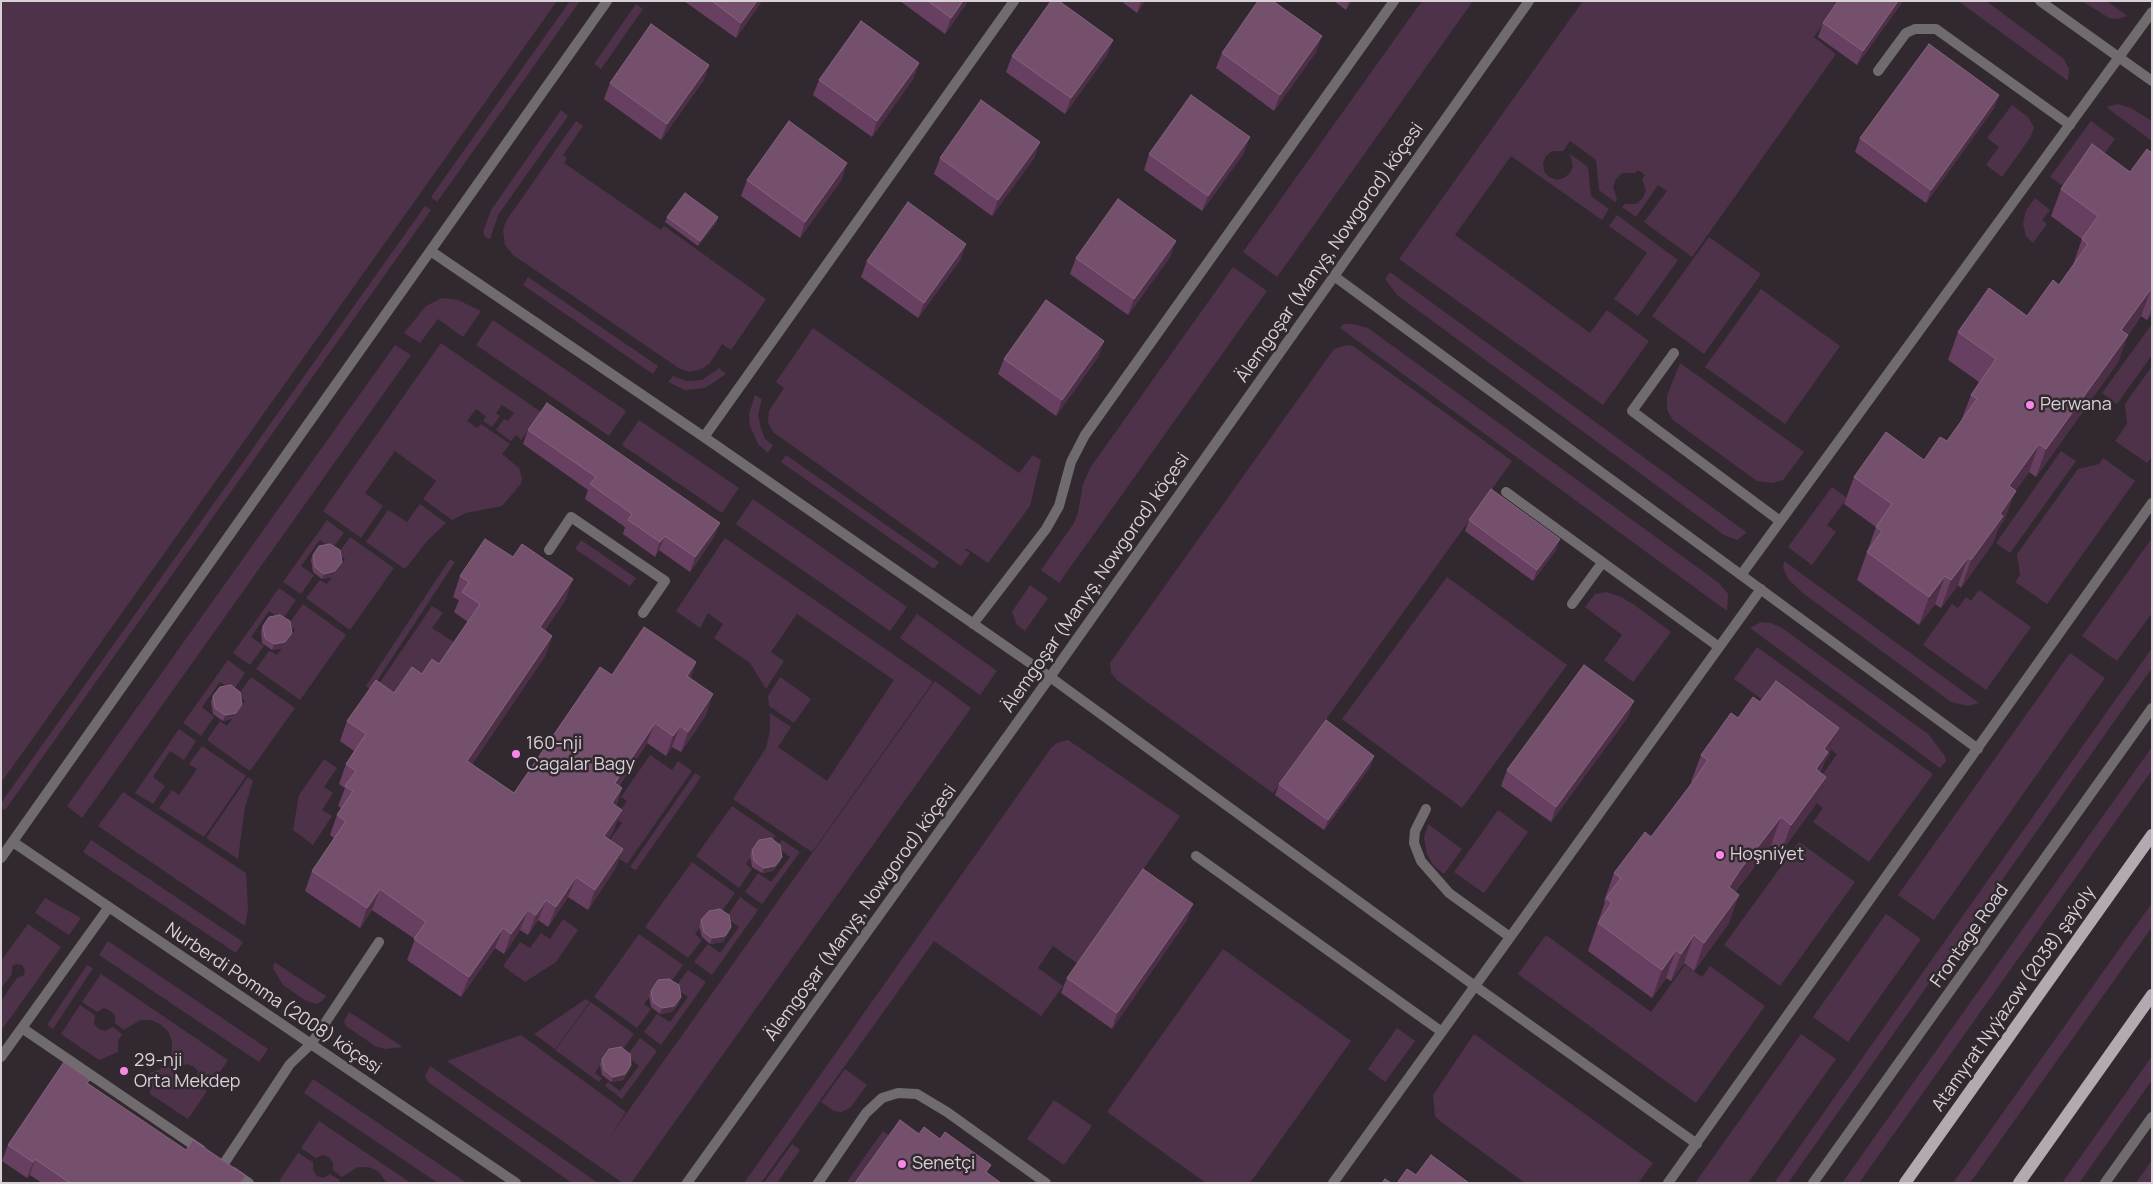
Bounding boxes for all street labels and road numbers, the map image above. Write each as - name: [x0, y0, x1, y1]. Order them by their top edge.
- street label: Älemgoşar (Manyş, Nowgorod) köçesi: [1232, 119, 1428, 387]
- street label: Älemgoşar (Manyş, Nowgorod) köçesi: [998, 449, 1194, 717]
- street label: Älemgoşar (Manyş, Nowgorod) köçesi: [761, 781, 961, 1045]
- street label: Frontage Road: [1926, 880, 2014, 992]
- street label: Atamyrat Nyýazow (2038) şaýoly: [1928, 882, 2100, 1116]
- street label: Nurberdi Pomma (2008) köçesi: [161, 918, 385, 1080]

